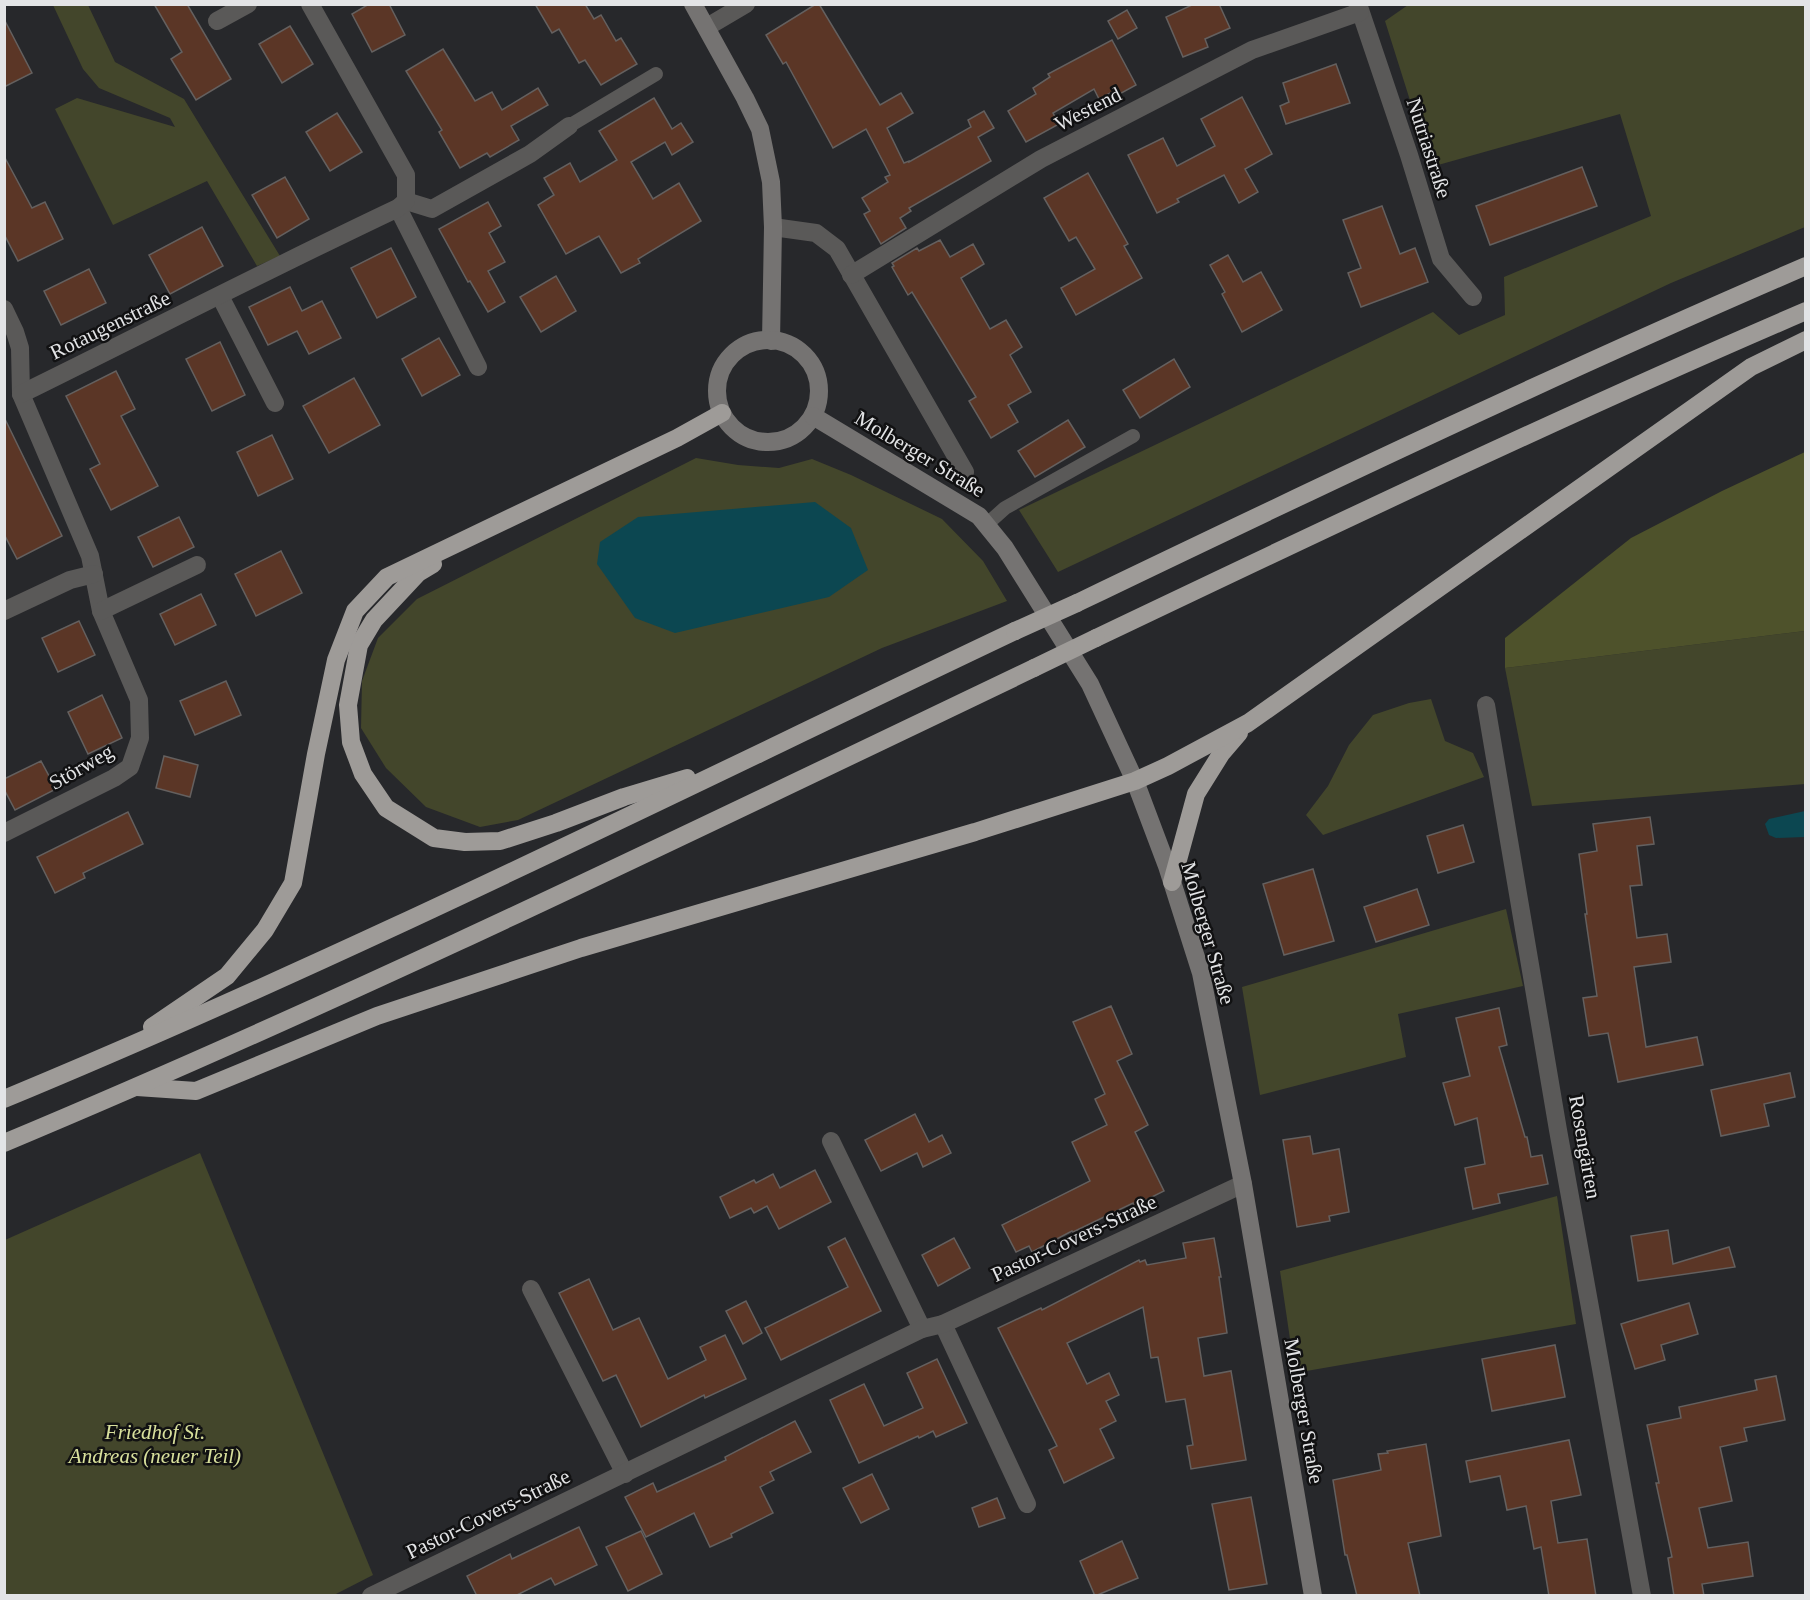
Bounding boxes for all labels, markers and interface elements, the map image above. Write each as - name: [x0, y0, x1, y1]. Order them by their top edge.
- street label: Westend: [1051, 82, 1126, 136]
- street label: Nutriastraße: [1402, 95, 1456, 201]
- street label: Rotaugenstraße: [46, 286, 174, 364]
- street label: Molberger Straße: [851, 406, 989, 502]
- street label: Störweg: [45, 739, 118, 795]
- street label: Molberger Straße: [1176, 859, 1240, 1007]
- street label: Rosengärten: [1564, 1093, 1606, 1201]
- street label: Pastor-Covers-Straße: [988, 1189, 1160, 1287]
- street label: Molberger Straße: [1279, 1336, 1329, 1486]
- park label: Friedhof St. Andreas (neuer Teil): [67, 1420, 241, 1468]
- street label: Pastor-Covers-Straße: [402, 1464, 574, 1564]

